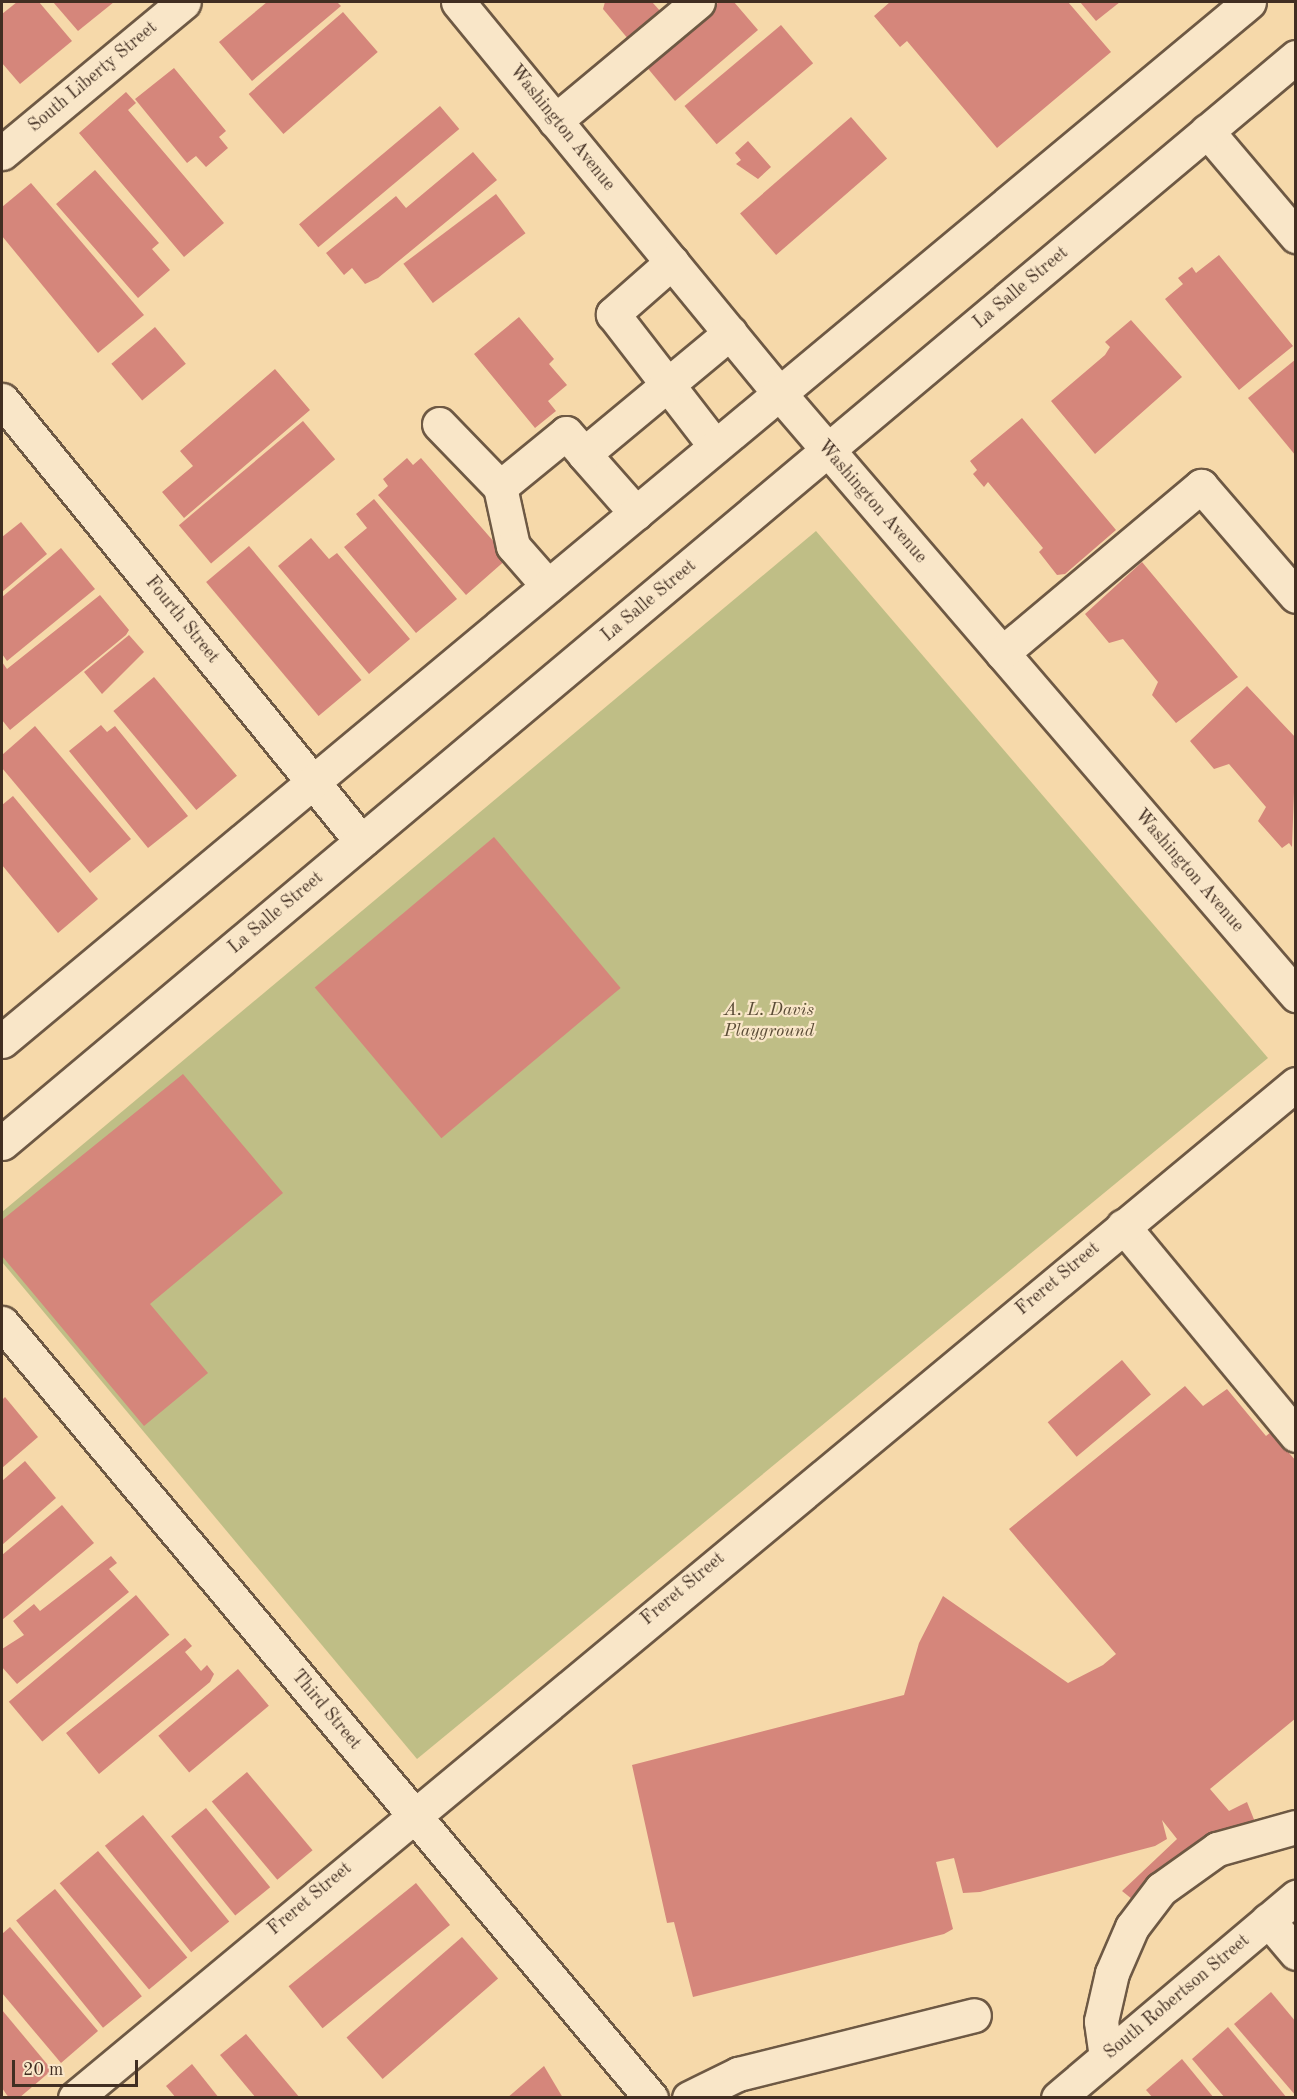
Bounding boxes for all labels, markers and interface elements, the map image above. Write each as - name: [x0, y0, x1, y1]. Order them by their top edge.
- street label: South Liberty Street: [24, 17, 162, 137]
- street label: Washington Avenue: [505, 61, 619, 195]
- street label: La Salle Street: [969, 242, 1073, 334]
- street label: Washington Avenue: [813, 436, 931, 568]
- street label: La Salle Street: [597, 555, 701, 647]
- street label: Fourth Street: [140, 572, 224, 668]
- street label: Washington Avenue: [1130, 805, 1248, 937]
- street label: La Salle Street: [224, 867, 328, 959]
- park label: A. L. Davis Playground: [724, 1000, 814, 1042]
- street label: Freret Street: [1012, 1238, 1104, 1320]
- street label: Freret Street: [637, 1548, 729, 1630]
- street label: Third Street: [287, 1666, 365, 1754]
- street label: Freret Street: [264, 1858, 356, 1940]
- street label: South Robertson Street: [1100, 1930, 1254, 2064]
- scale bar: [15, 2048, 141, 2086]
- text: 20 m: [23, 2061, 63, 2079]

